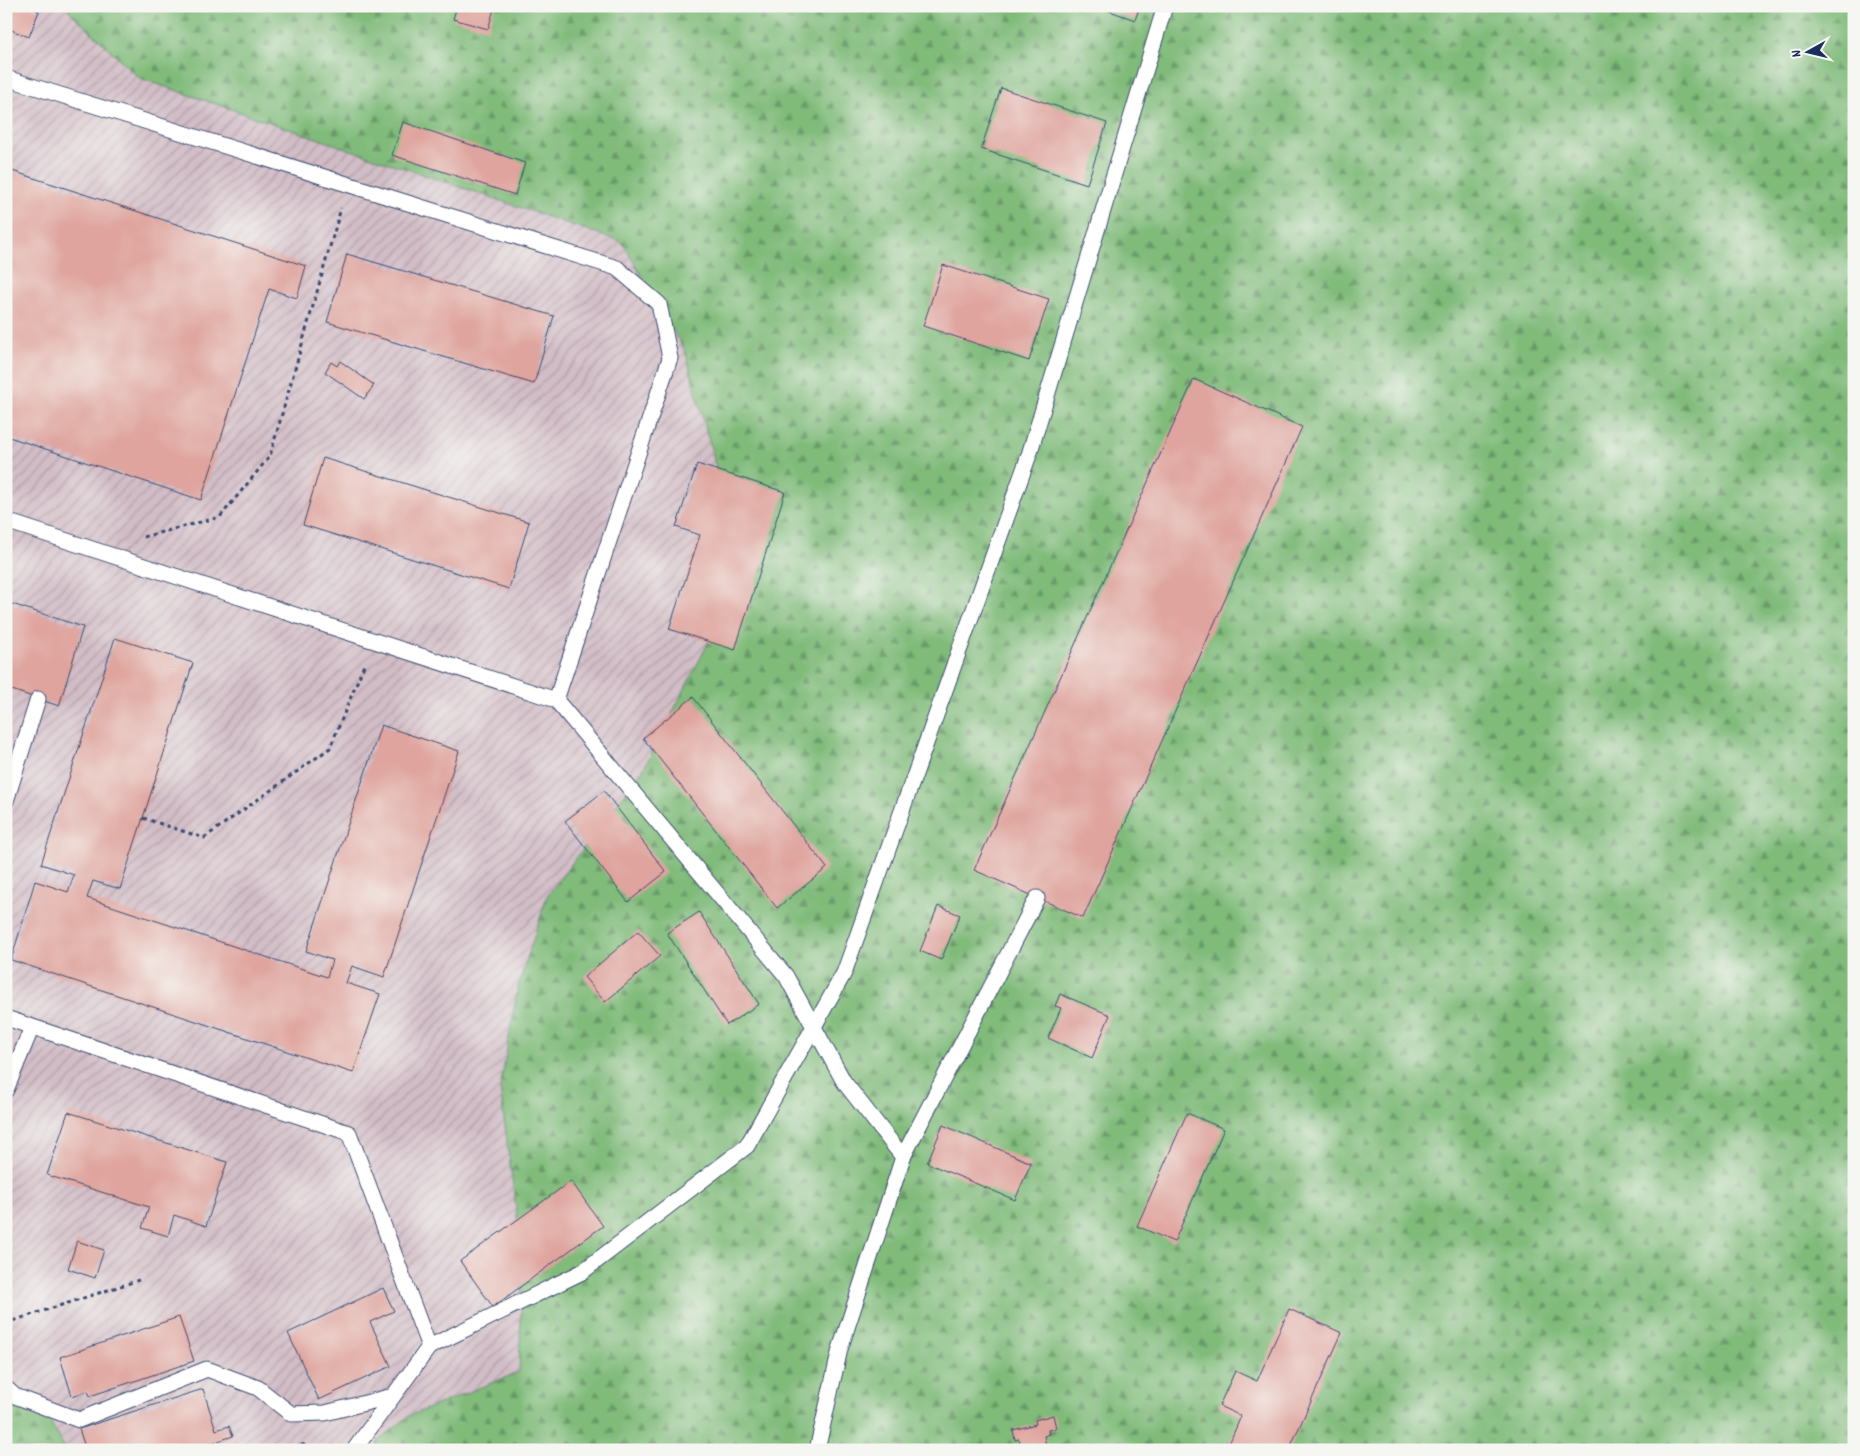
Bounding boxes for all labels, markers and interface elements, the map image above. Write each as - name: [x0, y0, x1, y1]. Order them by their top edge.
- north arrow: [1782, 28, 1832, 78]
- text: N: [1787, 49, 1807, 58]

